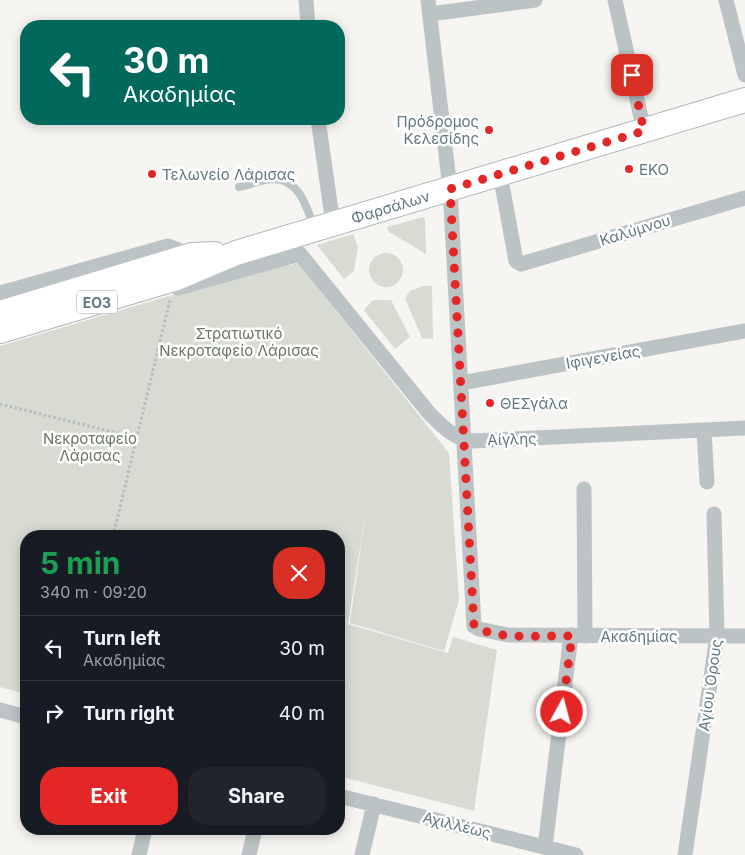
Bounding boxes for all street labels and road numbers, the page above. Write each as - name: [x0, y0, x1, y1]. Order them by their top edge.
- street label: Φαρσάλων: [349, 186, 432, 227]
- street label: Καλύμνου: [597, 210, 673, 250]
- road number: ΕΟ3: [77, 290, 117, 314]
- street label: Ιφιγενείας: [564, 341, 642, 373]
- street label: Αίγλης: [487, 429, 537, 449]
- street label: Ακαδημίας: [600, 627, 678, 646]
- street label: Αγίου Όρους: [694, 638, 726, 732]
- street label: Αχιλλέως: [421, 807, 493, 843]

